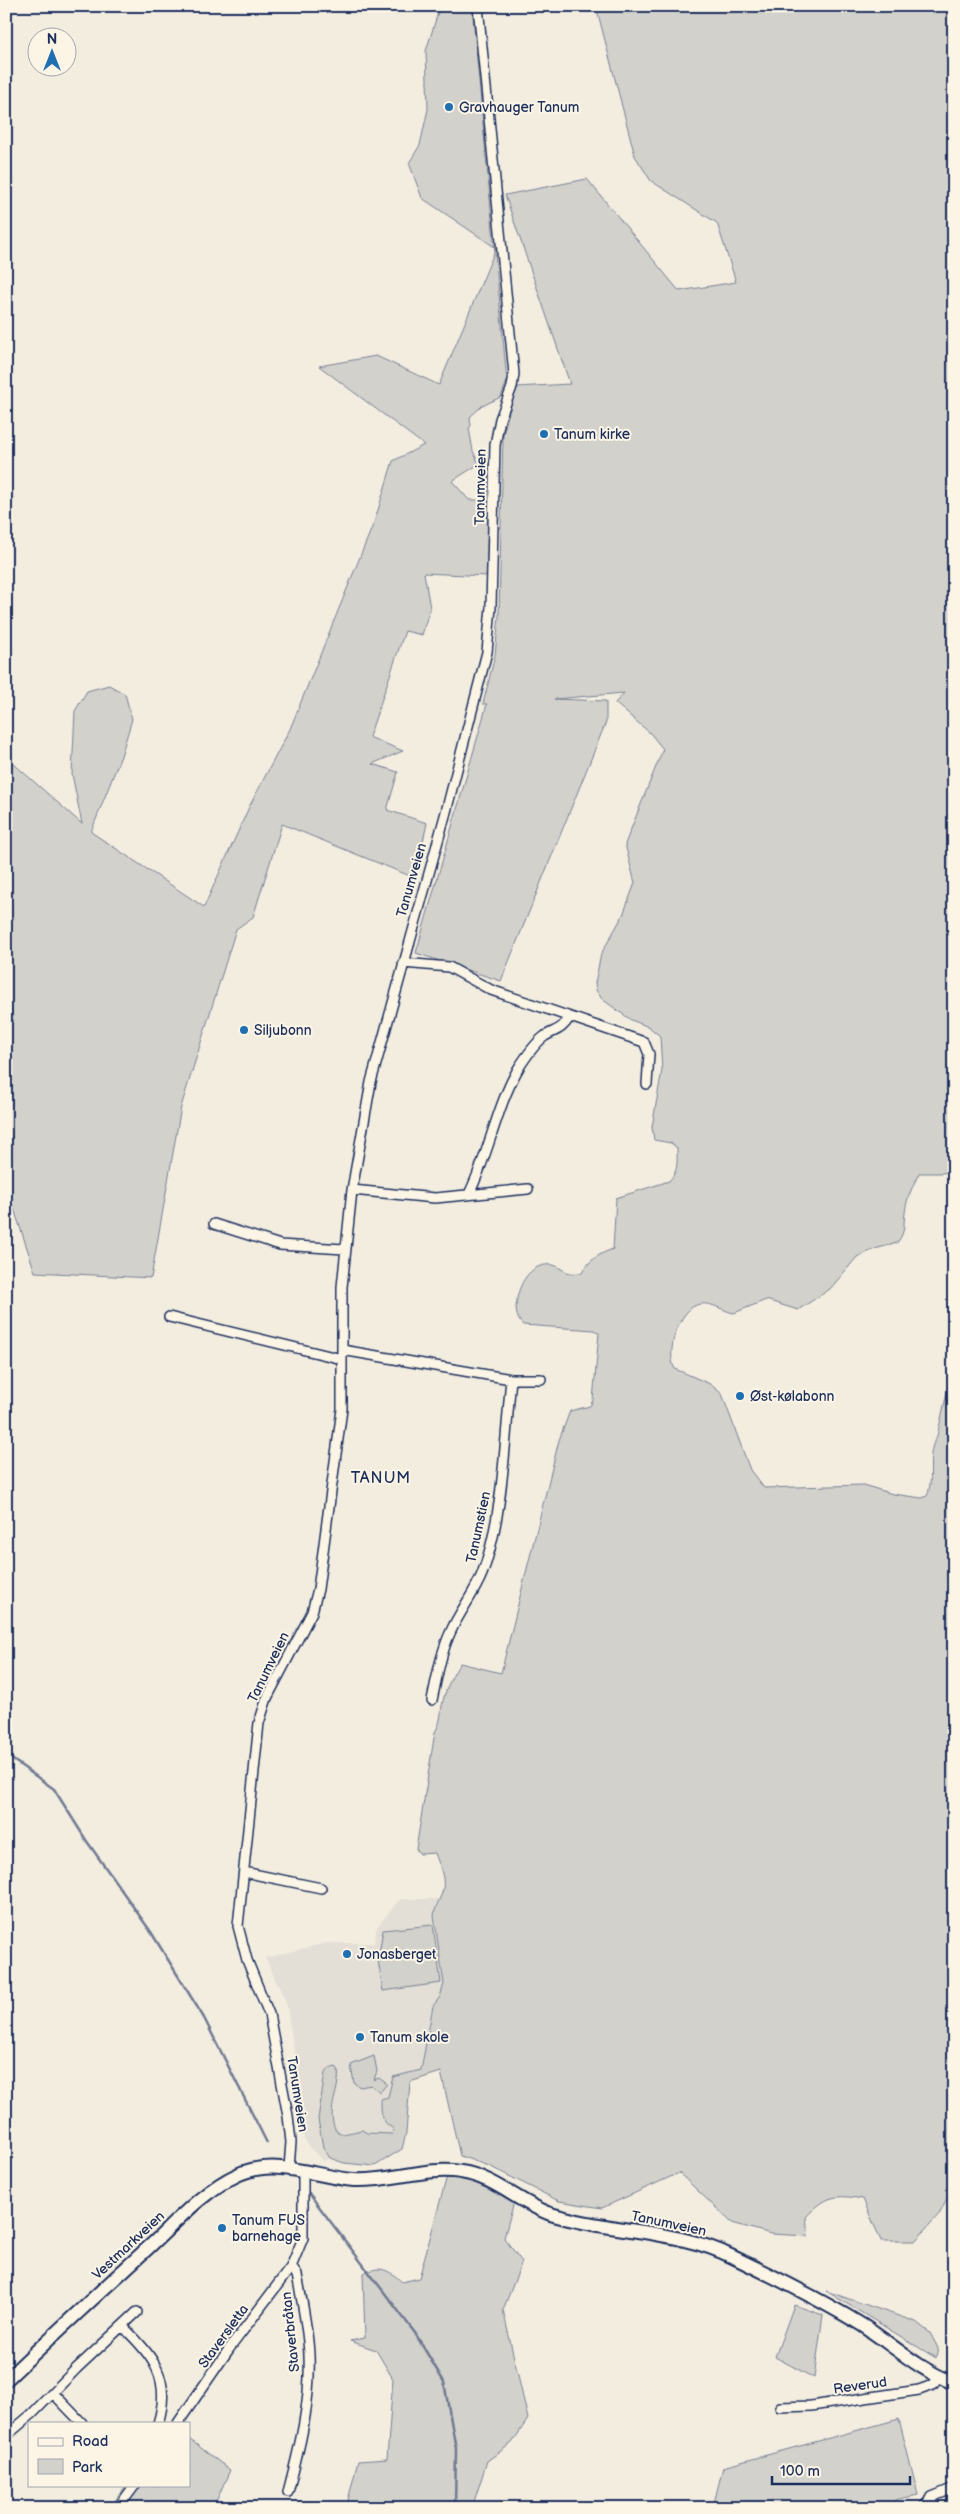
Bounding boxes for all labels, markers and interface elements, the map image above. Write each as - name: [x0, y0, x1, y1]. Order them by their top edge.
- north arrow: [28, 28, 78, 78]
- text: N: [47, 31, 57, 48]
- place label: Gravhauger Tanum: [459, 99, 579, 116]
- marker: Gravhauger Tanum: [443, 101, 455, 113]
- place label: Tanum kirke: [554, 426, 630, 443]
- marker: Tanum kirke: [538, 428, 550, 440]
- street label: Tanumveien: [471, 449, 490, 525]
- street label: Tanumveien: [393, 841, 430, 919]
- place label: Siljubonn: [254, 1022, 312, 1039]
- marker: Siljubonn: [238, 1024, 250, 1036]
- place label: Øst-kølabonn: [750, 1388, 835, 1405]
- marker: Øst-kølabonn: [734, 1390, 746, 1402]
- district label: TANUM: [351, 1469, 411, 1488]
- street label: Tanumstien: [463, 1490, 494, 1564]
- street label: Tanumveien: [244, 1629, 293, 1705]
- place label: Jonasberget: [357, 1946, 437, 1963]
- marker: Jonasberget: [341, 1948, 353, 1960]
- place label: Tanum skole: [370, 2029, 449, 2046]
- marker: Tanum skole: [354, 2031, 366, 2043]
- street label: Tanumveien: [283, 2055, 312, 2133]
- street label: Vestmarkveien: [89, 2207, 168, 2283]
- street label: Tanumveien: [630, 2207, 708, 2240]
- place label: Tanum FUS barnehage: [232, 2212, 305, 2245]
- marker: Tanum FUS barnehage: [216, 2222, 228, 2234]
- street label: Staverbråtan: [278, 2291, 303, 2373]
- street label: Staversletta: [195, 2301, 252, 2371]
- street label: Reverud: [832, 2373, 888, 2398]
- legend: [28, 2422, 190, 2486]
- text: Road: [72, 2432, 108, 2451]
- scale bar: [772, 2454, 910, 2486]
- text: Park: [72, 2458, 103, 2477]
- text: 100 m: [780, 2462, 820, 2481]

